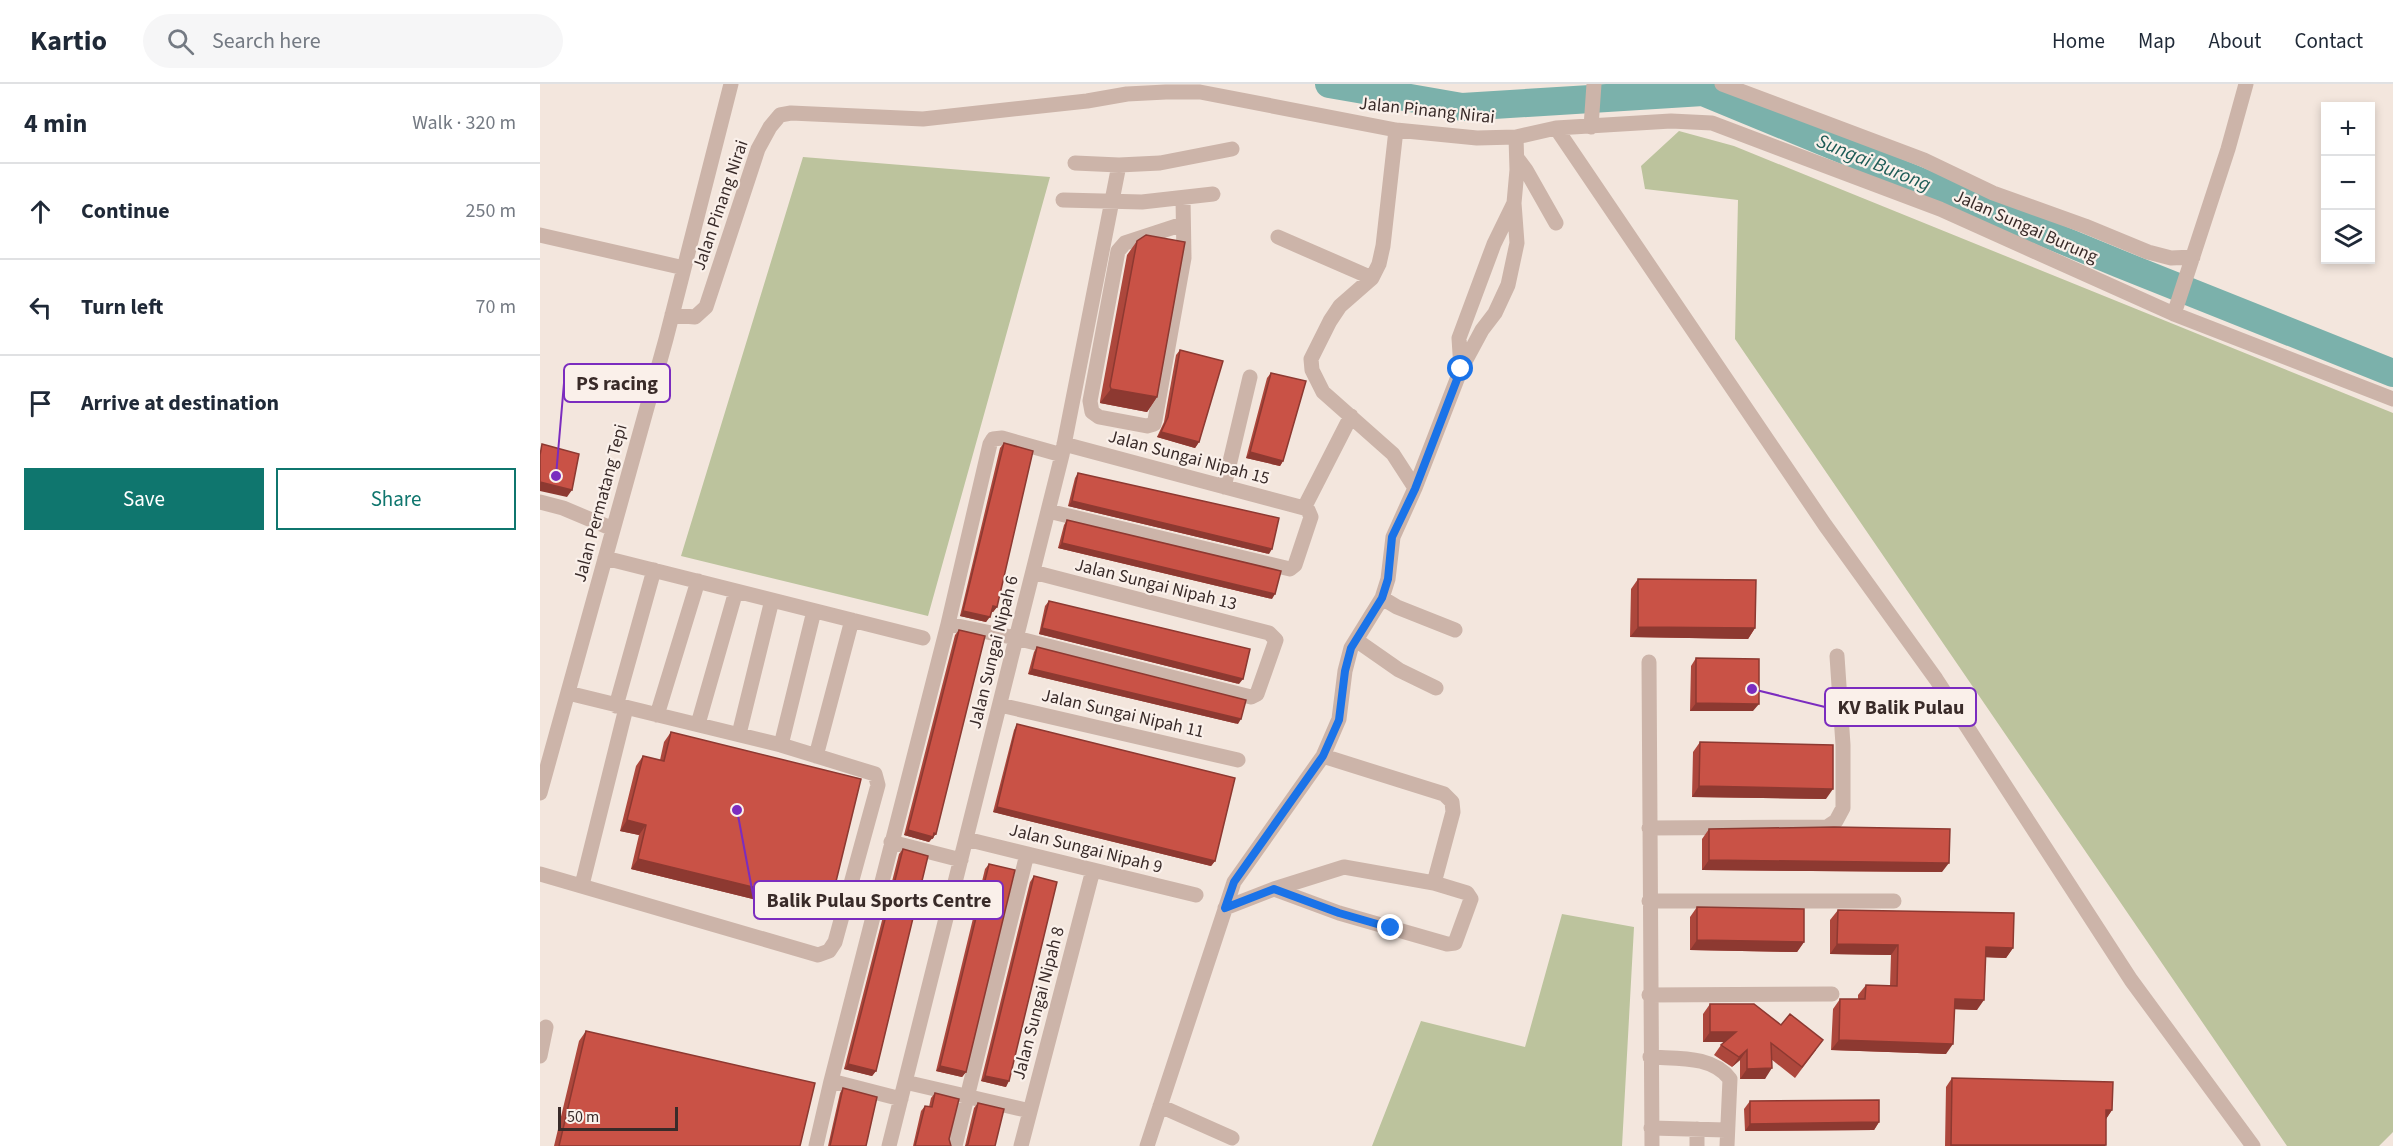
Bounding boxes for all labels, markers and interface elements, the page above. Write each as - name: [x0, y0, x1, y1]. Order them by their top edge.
- search box: [143, 14, 563, 68]
- text: Kartio: [30, 21, 107, 61]
- icon: search: [164, 25, 197, 58]
- text: Search here: [212, 25, 321, 57]
- text: Home: [2052, 26, 2105, 56]
- text: Map: [2138, 26, 2176, 56]
- text: About: [2209, 26, 2261, 56]
- text: Contact: [2294, 26, 2363, 56]
- street label: Jalan Pinang Nirai: [1358, 91, 1496, 130]
- map controls: [2321, 102, 2375, 264]
- button: +: [2321, 102, 2375, 156]
- text: 4 min: [24, 105, 87, 142]
- text: Walk · 320 m: [412, 109, 516, 137]
- water label: Sungai Burong: [1812, 127, 1935, 199]
- street label: Jalan Pinang Nirai: [686, 137, 754, 274]
- button: −: [2321, 156, 2375, 210]
- street label: Jalan Sungai Burung: [1950, 183, 2102, 269]
- icon: ahead: [24, 195, 57, 228]
- text: Continue: [81, 195, 170, 227]
- text: 250 m: [466, 197, 516, 225]
- button: layers: [2321, 210, 2375, 264]
- icon: left: [24, 291, 57, 324]
- text: Turn left: [81, 291, 163, 323]
- text: 70 m: [476, 293, 516, 321]
- route start: [1447, 355, 1473, 381]
- callout: PS racing: [564, 364, 670, 402]
- text: PS racing: [576, 370, 658, 398]
- icon: arrive: [24, 387, 57, 420]
- text: Arrive at destination: [81, 387, 279, 419]
- street label: Jalan Permatang Tepi: [567, 421, 634, 585]
- street label: Jalan Sungai Nipah 15: [1105, 424, 1272, 491]
- button: Save: [24, 468, 264, 530]
- button: Share: [276, 468, 516, 530]
- street label: Jalan Sungai Nipah 13: [1072, 552, 1240, 617]
- street label: Jalan Sungai Nipah 6: [962, 573, 1025, 731]
- street label: Jalan Sungai Nipah 11: [1039, 683, 1207, 744]
- callout: KV Balik Pulau: [1825, 688, 1976, 726]
- text: KV Balik Pulau: [1838, 694, 1964, 722]
- street label: Jalan Sungai Nipah 9: [1007, 817, 1165, 880]
- callout: Balik Pulau Sports Centre: [754, 881, 1003, 919]
- text: Balik Pulau Sports Centre: [767, 887, 991, 915]
- route end: [1377, 914, 1403, 940]
- street label: Jalan Sungai Nipah 8: [1006, 924, 1071, 1082]
- scale bar: [558, 1104, 678, 1132]
- text: 50 m: [567, 1106, 599, 1128]

